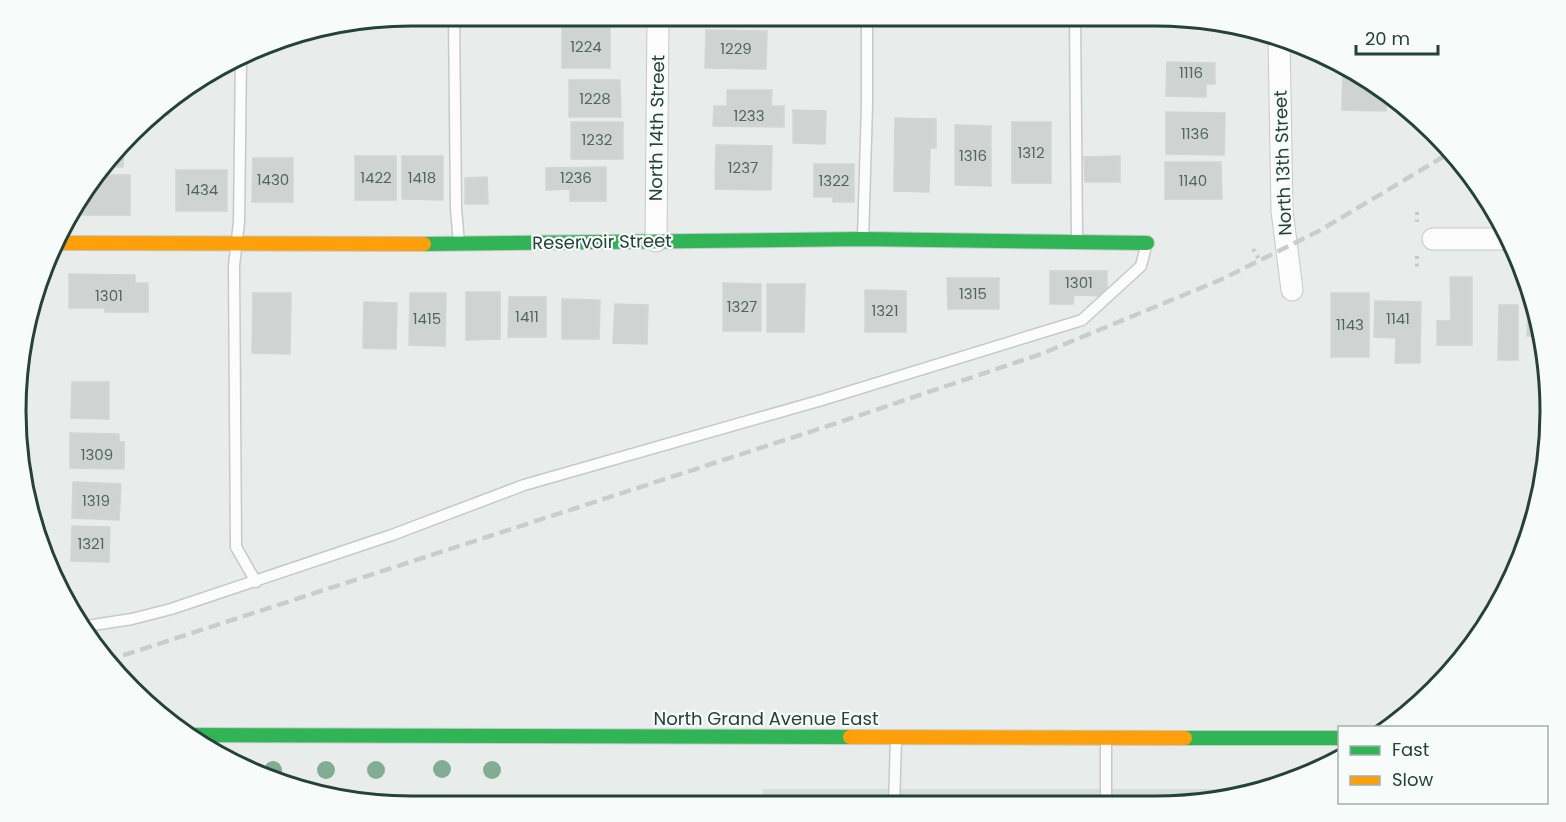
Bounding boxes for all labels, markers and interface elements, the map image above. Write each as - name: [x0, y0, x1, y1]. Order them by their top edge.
- scale bar: [1356, 18, 1438, 56]
- text: 20 m: [1365, 26, 1410, 51]
- house number: 1224: [570, 36, 602, 57]
- house number: 1229: [720, 38, 752, 59]
- street label: North 14th Street: [643, 55, 670, 201]
- house number: 1116: [1179, 62, 1203, 83]
- house number: 1228: [579, 88, 611, 109]
- street label: North 13th Street: [1267, 90, 1298, 236]
- house number: 1233: [733, 105, 765, 126]
- house number: 1136: [1181, 123, 1209, 144]
- house number: 1232: [582, 129, 612, 150]
- house number: 1312: [1017, 142, 1045, 163]
- house number: 1316: [959, 145, 987, 166]
- house number: 1237: [728, 157, 758, 178]
- house number: 1422: [360, 167, 392, 188]
- house number: 1418: [408, 167, 436, 188]
- house number: 1236: [560, 167, 592, 188]
- house number: 1430: [257, 169, 289, 190]
- house number: 1322: [819, 170, 849, 191]
- house number: 1140: [1179, 170, 1207, 191]
- house number: 1434: [186, 179, 218, 200]
- street label: Reservoir Street: [532, 228, 672, 255]
- house number: 1301: [1065, 272, 1093, 293]
- house number: 1315: [959, 283, 987, 304]
- house number: 1301: [95, 285, 123, 306]
- house number: 1327: [727, 296, 757, 317]
- house number: 1321: [871, 300, 899, 321]
- house number: 1411: [515, 306, 539, 327]
- house number: 1415: [413, 308, 441, 329]
- house number: 1141: [1386, 308, 1410, 329]
- house number: 1143: [1336, 314, 1364, 335]
- house number: 1309: [81, 444, 113, 465]
- house number: 1319: [82, 490, 110, 511]
- house number: 1321: [77, 533, 105, 554]
- street label: North Grand Avenue East: [654, 706, 878, 731]
- legend: [1338, 726, 1548, 804]
- text: Fast: [1392, 737, 1429, 762]
- text: Slow: [1392, 767, 1434, 792]

